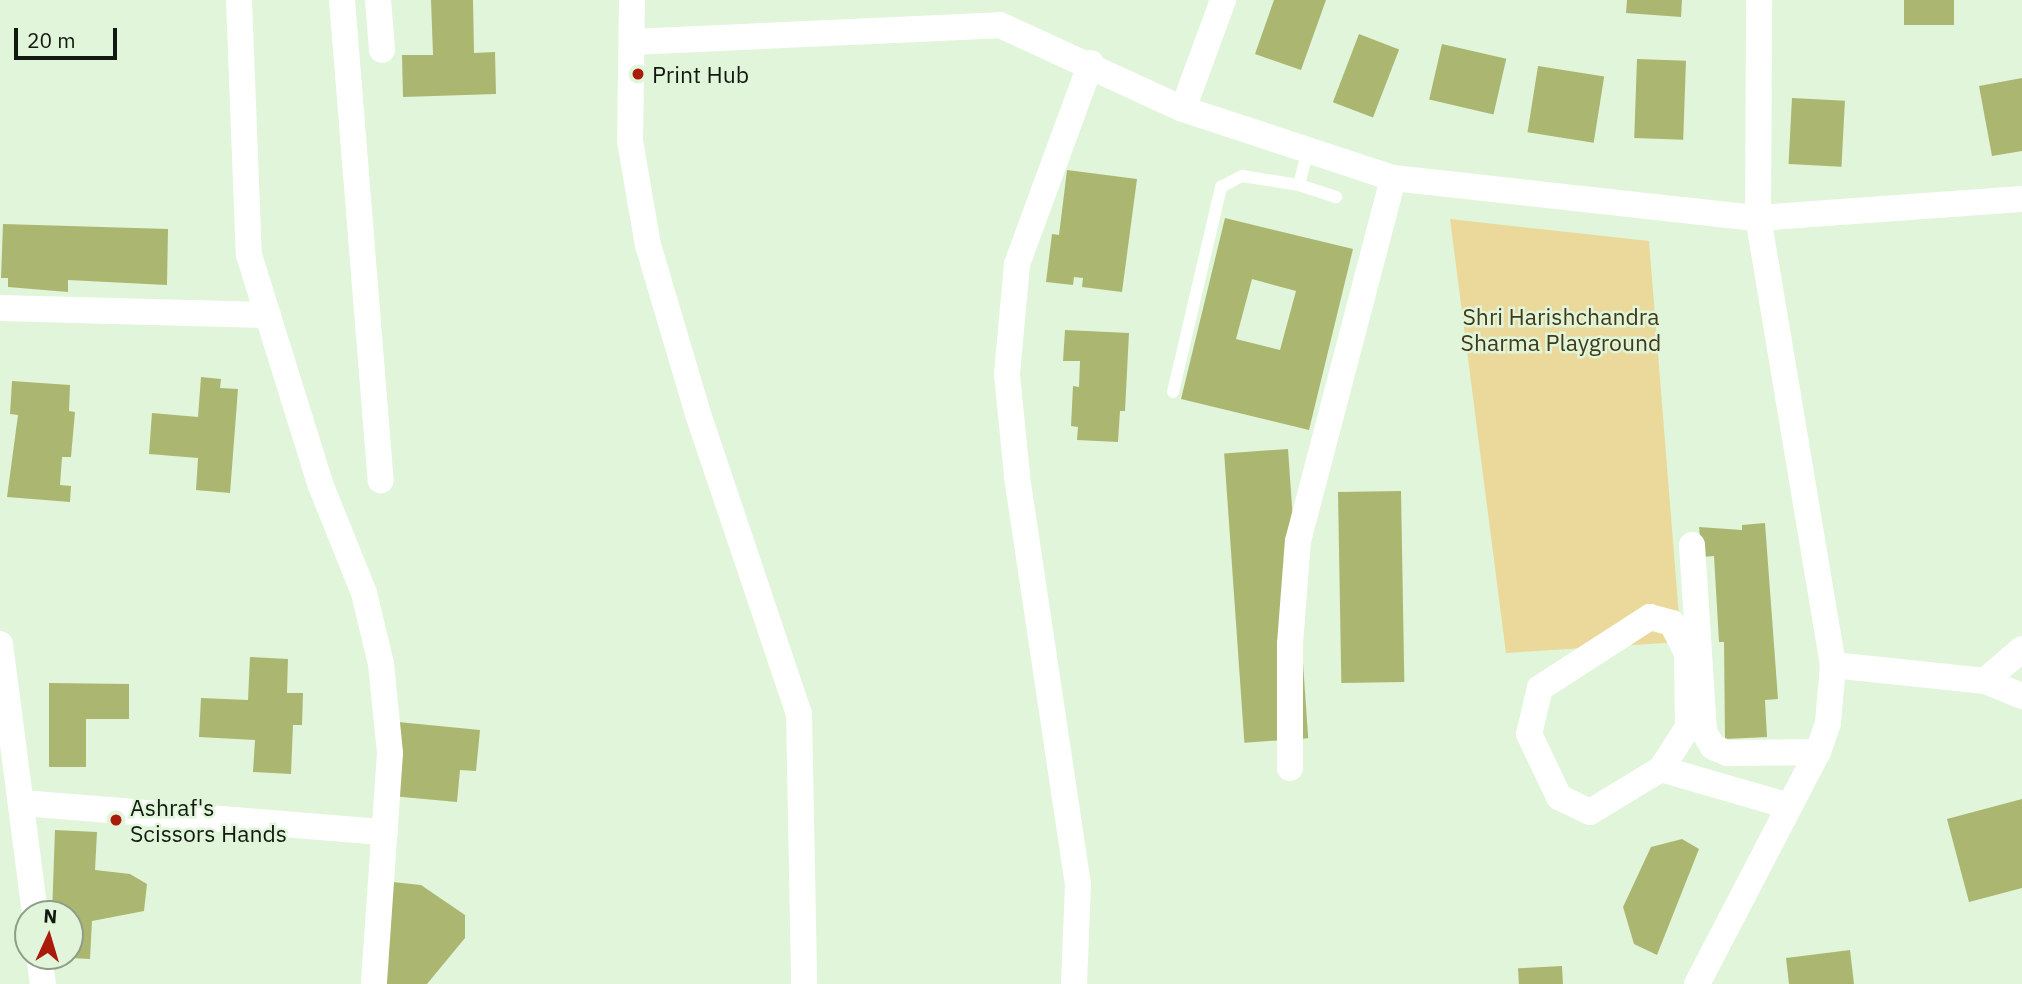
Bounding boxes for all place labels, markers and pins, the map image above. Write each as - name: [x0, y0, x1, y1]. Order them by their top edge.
- place label: Print Hub: [652, 60, 749, 88]
- marker: Print Hub: [630, 66, 646, 82]
- place label: Ashraf's Scissors Hands: [130, 793, 287, 847]
- marker: Ashraf's Scissors Hands: [108, 812, 124, 828]

